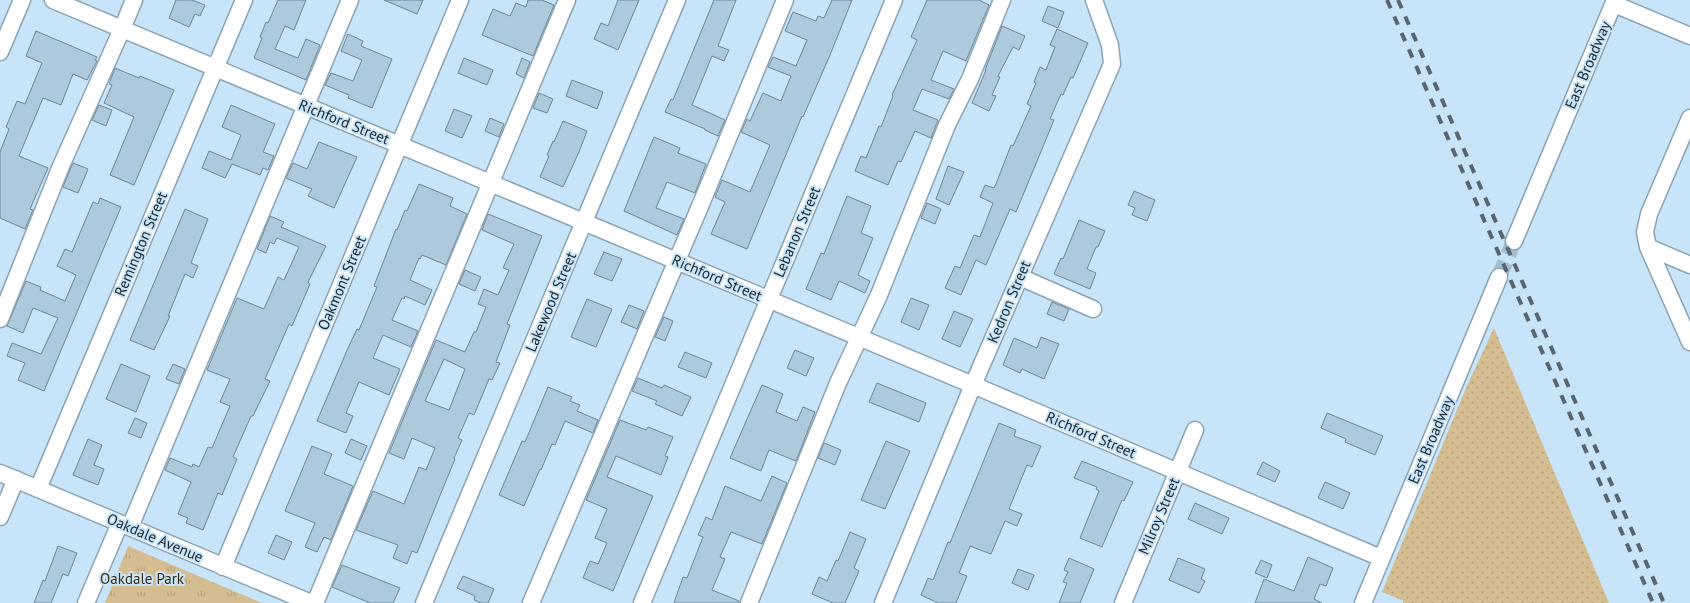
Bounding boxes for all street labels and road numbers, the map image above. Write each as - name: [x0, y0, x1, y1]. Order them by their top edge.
- street label: East Broadway: [1560, 18, 1615, 112]
- street label: Richford Street: [296, 95, 392, 148]
- street label: Lebanon Street: [769, 184, 824, 280]
- street label: Remington Street: [110, 189, 171, 299]
- street label: Oakmont Street: [313, 233, 370, 333]
- street label: Lakewood Street: [521, 249, 580, 355]
- street label: Richford Street: [669, 250, 765, 305]
- street label: Kedron Street: [983, 258, 1034, 346]
- street label: East Broadway: [1403, 393, 1458, 487]
- street label: Richford Street: [1043, 407, 1139, 462]
- street label: Milroy Street: [1134, 474, 1183, 557]
- street label: Oakdale Avenue: [104, 509, 206, 566]

